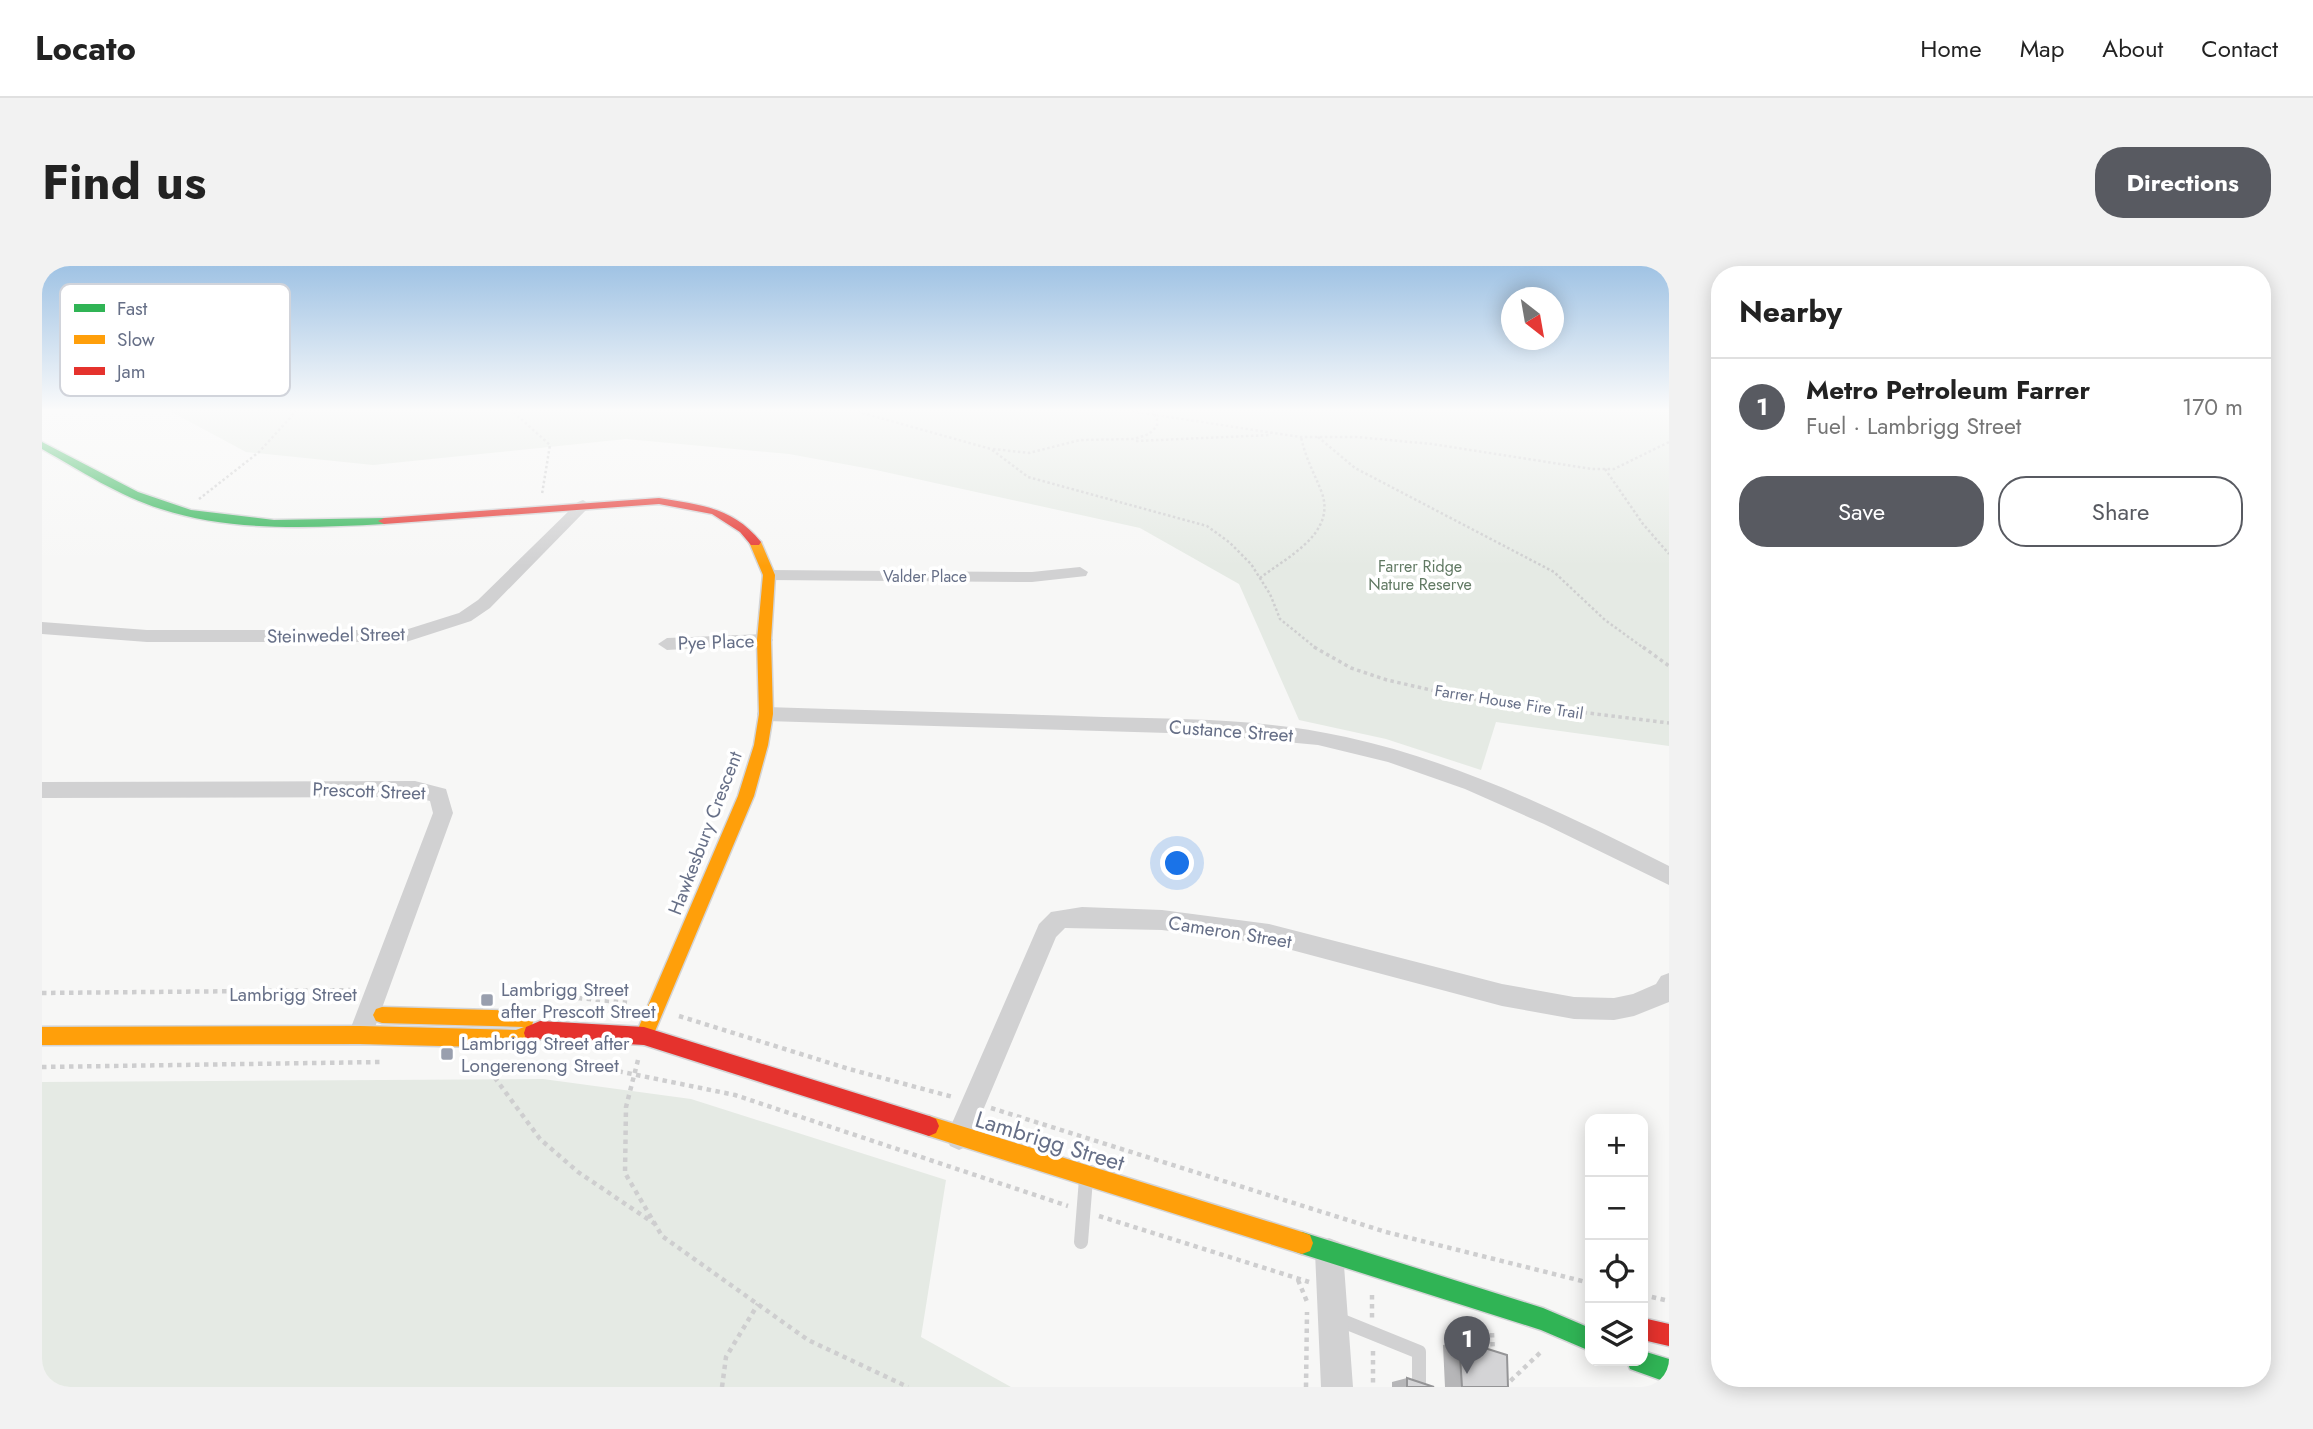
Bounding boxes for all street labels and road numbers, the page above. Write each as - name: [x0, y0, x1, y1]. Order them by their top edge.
- street label: Valder Place: [883, 565, 967, 588]
- street label: Steinwedel Street: [267, 620, 406, 650]
- street label: Pye Place: [677, 627, 755, 657]
- street label: Farrer House Fire Trail: [1433, 679, 1585, 725]
- street label: Custance Street: [1168, 713, 1294, 749]
- street label: Hawkesbury Crescent: [661, 747, 749, 919]
- street label: Prescott Street: [312, 776, 427, 806]
- street label: Cameron Street: [1166, 909, 1294, 955]
- street label: Lambrigg Street: [229, 981, 357, 1008]
- street label: Lambrigg Street: [971, 1102, 1129, 1180]

